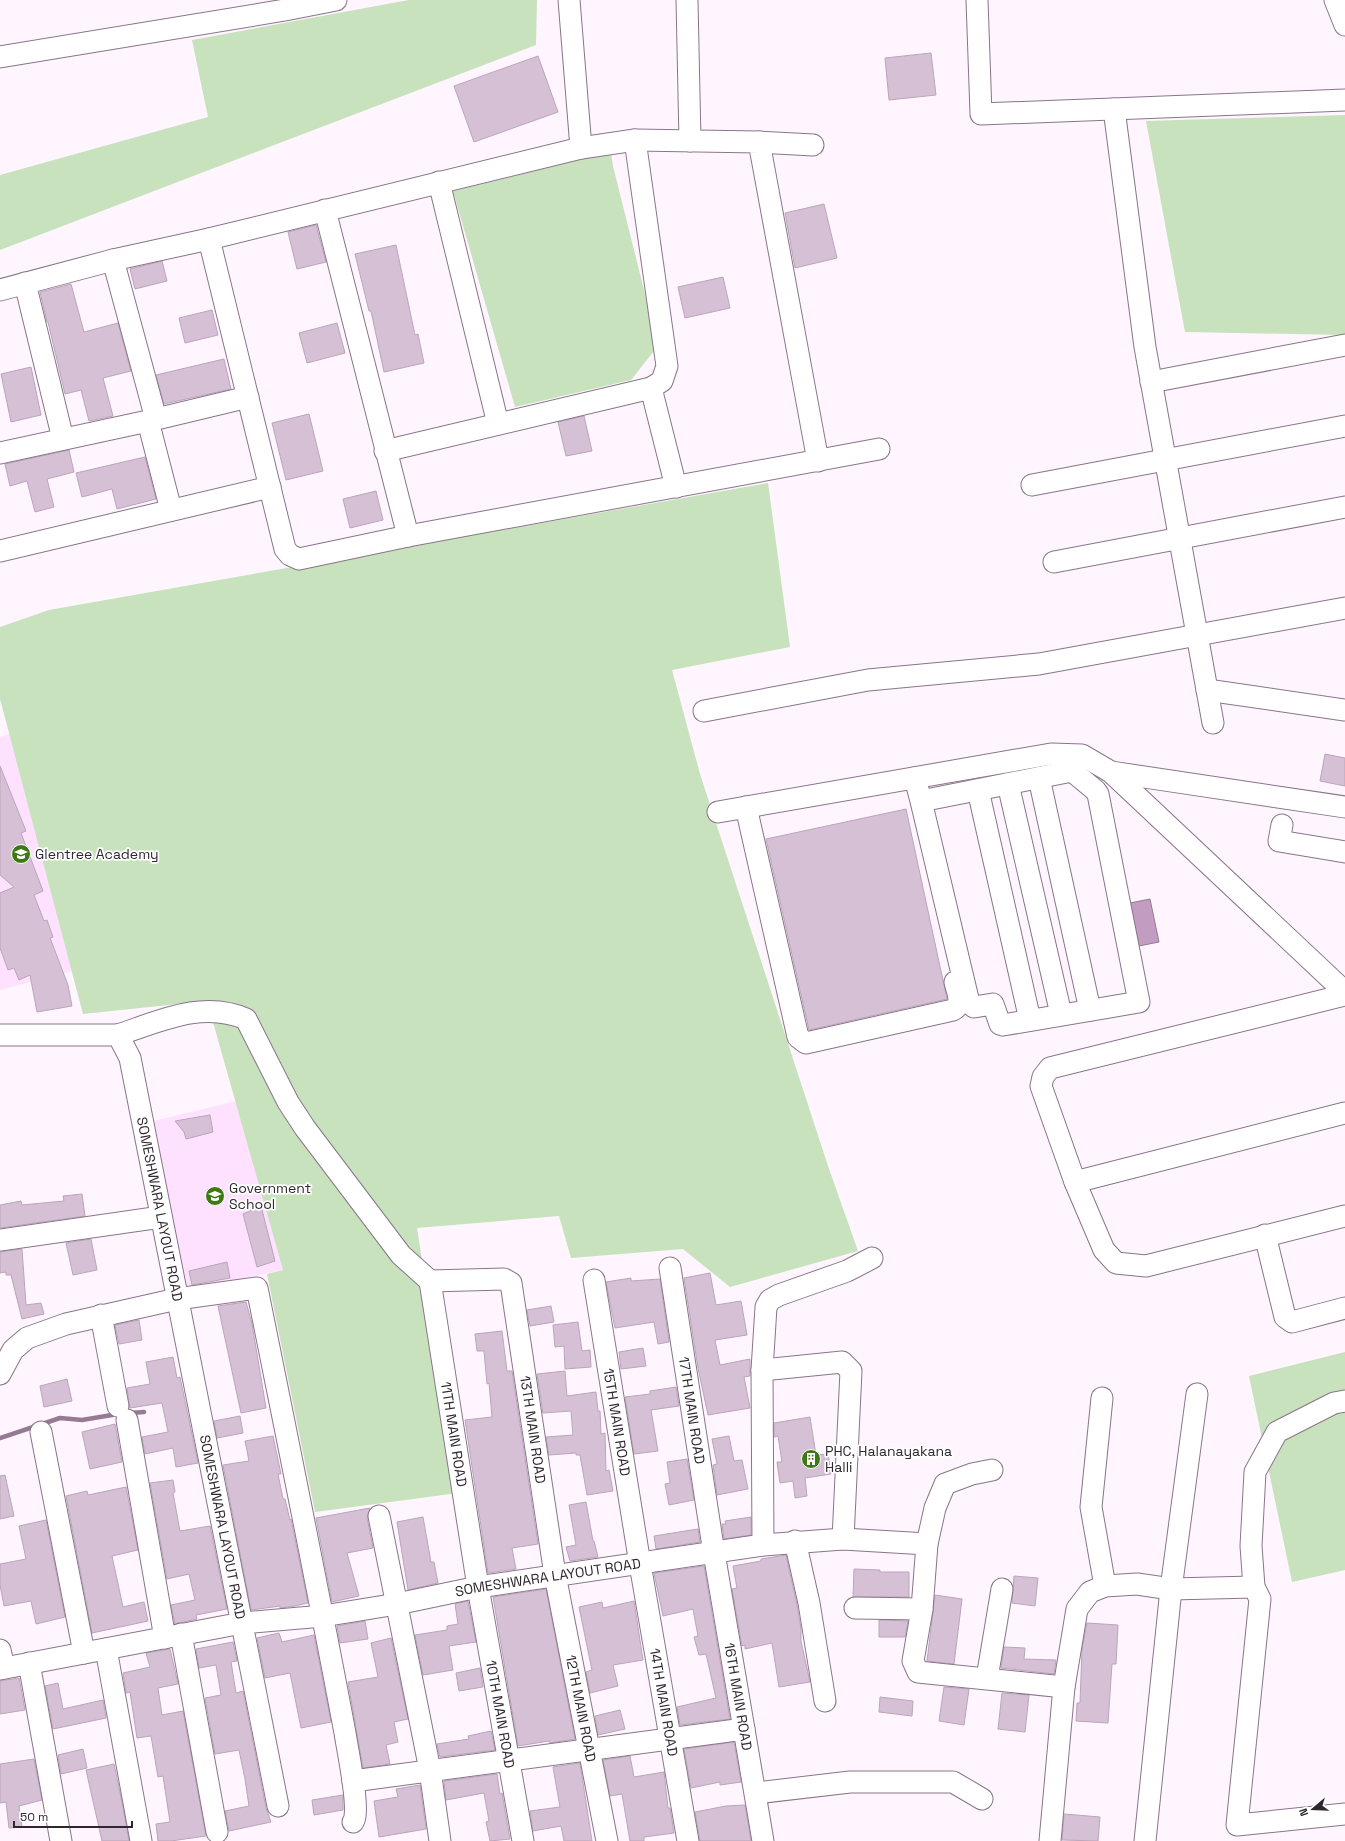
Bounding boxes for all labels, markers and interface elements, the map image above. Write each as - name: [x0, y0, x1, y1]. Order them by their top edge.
- school or university icon: Glentree Academy: [10, 843, 32, 865]
- place label: Glentree Academy: [35, 845, 159, 863]
- street label: SOMESHWARA LAYOUT ROAD: [133, 1115, 187, 1303]
- place label: Government School: [229, 1179, 311, 1213]
- school or university icon: Government School: [204, 1185, 226, 1207]
- street label: 17TH MAIN ROAD: [675, 1355, 709, 1465]
- street label: 15TH MAIN ROAD: [599, 1367, 635, 1477]
- street label: 13TH MAIN ROAD: [516, 1374, 550, 1485]
- street label: 11TH MAIN ROAD: [437, 1380, 471, 1488]
- street label: SOMESHWARA LAYOUT ROAD: [196, 1433, 250, 1621]
- place label: PHC, Halanayakana Halli: [825, 1442, 952, 1476]
- building icon: PHC, Halanayakana Halli: [800, 1448, 822, 1470]
- street label: SOMESHWARA LAYOUT ROAD: [453, 1554, 642, 1601]
- street label: 16TH MAIN ROAD: [720, 1641, 756, 1752]
- street label: 14TH MAIN ROAD: [646, 1647, 682, 1758]
- street label: 12TH MAIN ROAD: [562, 1653, 600, 1764]
- street label: 10TH MAIN ROAD: [482, 1659, 519, 1770]
- north arrow: [1293, 1789, 1333, 1829]
- scale bar: [14, 1803, 132, 1829]
- text: N: [1296, 1806, 1311, 1818]
- text: 50 m: [20, 1809, 48, 1825]

